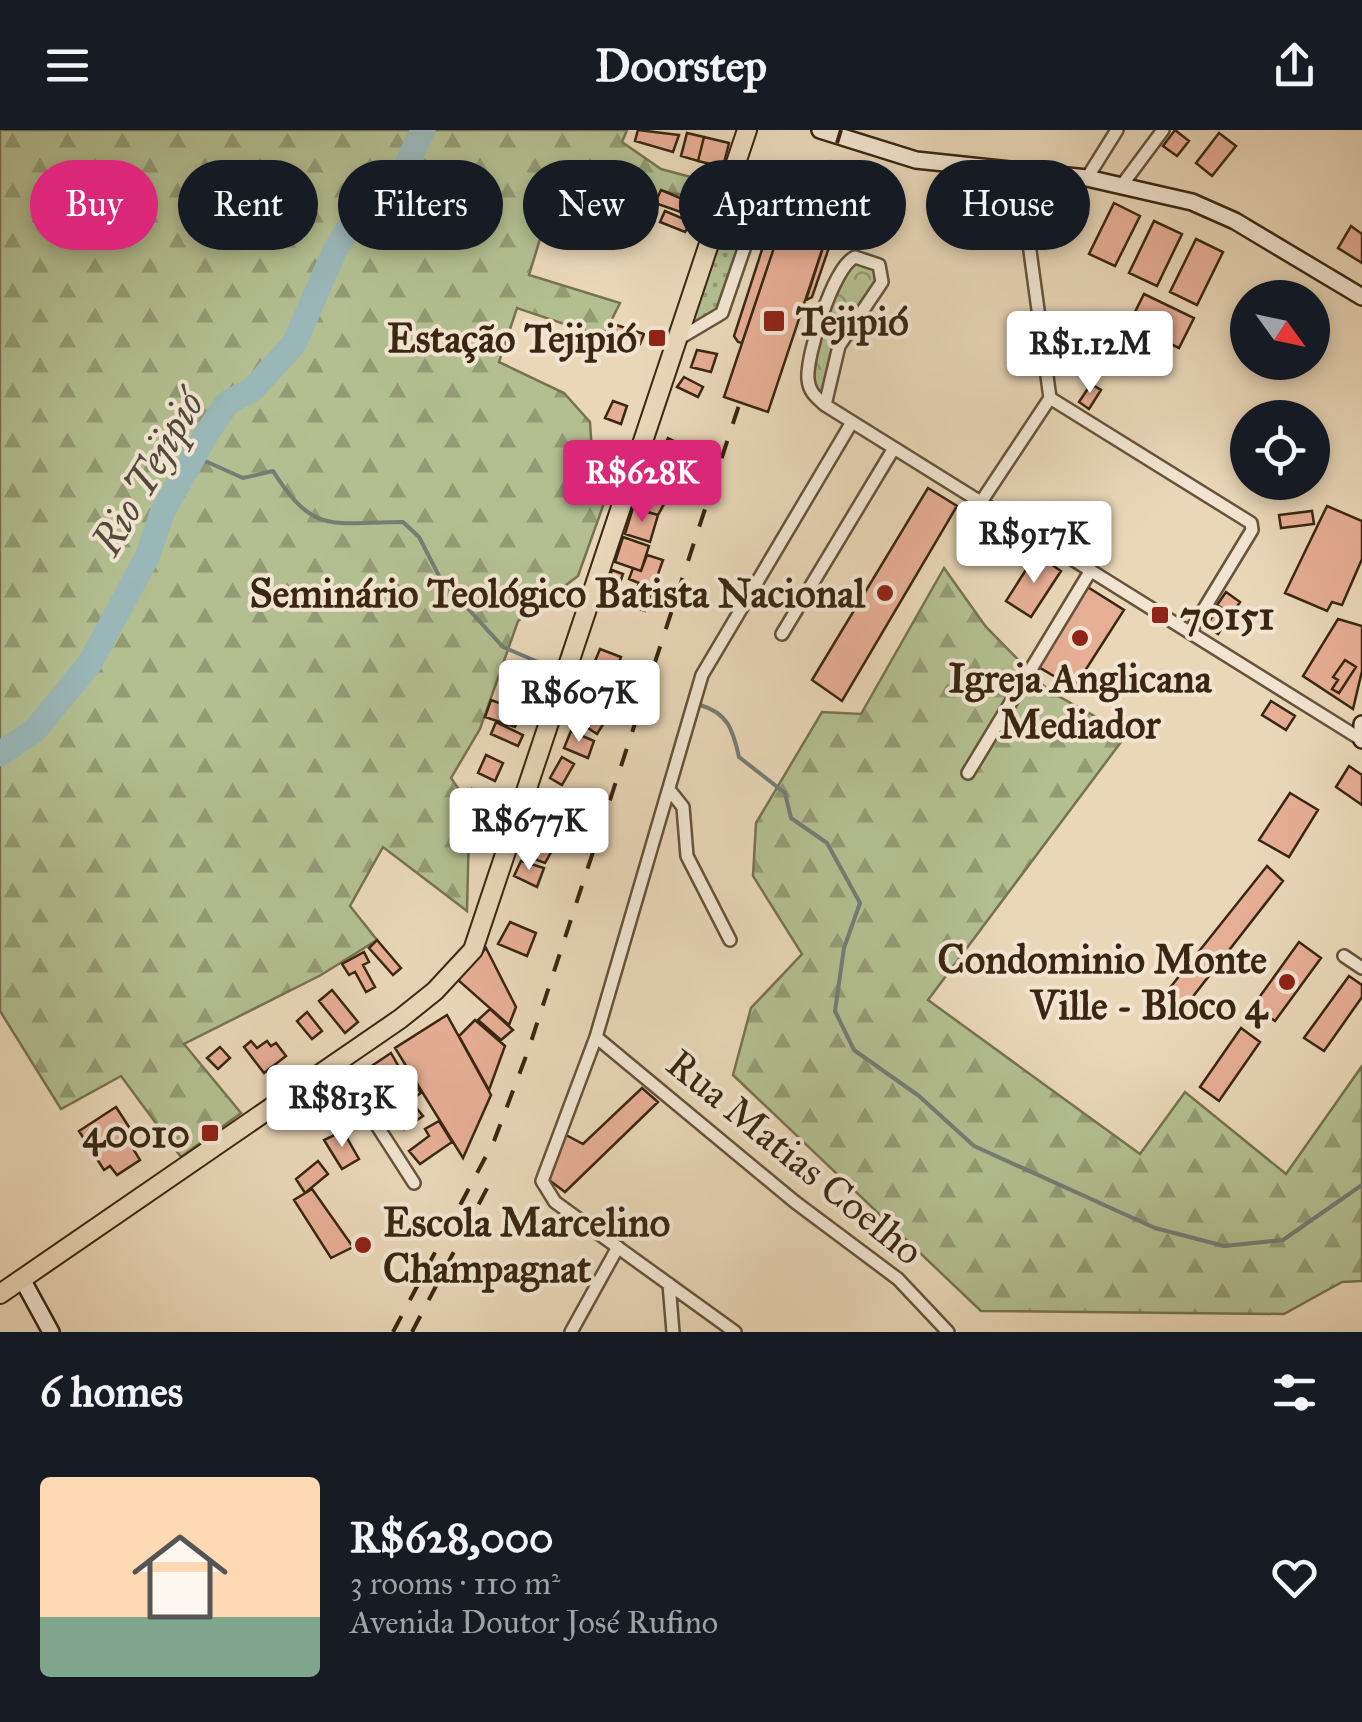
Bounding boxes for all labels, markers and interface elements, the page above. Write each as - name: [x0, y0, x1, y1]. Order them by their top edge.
- icon: menu: [40, 38, 95, 93]
- text: Doorstep: [595, 38, 767, 93]
- icon: share: [1267, 38, 1322, 93]
- chip: Buy: [30, 160, 158, 250]
- chip: Rent: [178, 160, 318, 250]
- chip: Filters: [338, 160, 503, 250]
- chip: New: [523, 160, 659, 250]
- chip: Apartment: [679, 160, 906, 250]
- chip: House: [926, 160, 1090, 250]
- north arrow: [1230, 280, 1330, 380]
- map controls: [1230, 280, 1330, 500]
- place label: Tejipió: [796, 297, 909, 346]
- marker: Tejipió: [761, 308, 787, 334]
- pin: R$1.12M: [998, 311, 1182, 396]
- place label: Estação Tejipió: [387, 314, 637, 364]
- text: R$1.12M: [1029, 324, 1151, 363]
- marker: Estação Tejipió: [646, 327, 668, 349]
- water label: Rio Tejipió: [79, 377, 219, 566]
- button: locate: [1230, 400, 1330, 500]
- pin: R$628K: [561, 440, 723, 525]
- text: R$628K: [585, 453, 699, 492]
- pin: R$917K: [953, 501, 1115, 586]
- text: R$917K: [978, 514, 1090, 553]
- place label: Seminário Teológico Batista Nacional: [250, 569, 866, 618]
- marker: Seminário Teológico Batista Nacional: [874, 582, 896, 604]
- place label: 70151: [1180, 591, 1274, 640]
- marker: 70151: [1149, 604, 1171, 626]
- marker: Igreja Anglicana Mediador: [1069, 627, 1091, 649]
- place label: Igreja Anglicana Mediador: [948, 654, 1213, 749]
- pin: R$607K: [498, 660, 660, 745]
- text: R$607K: [521, 673, 637, 712]
- pin: R$677K: [448, 788, 610, 873]
- text: R$677K: [472, 801, 586, 840]
- place label: Condominio Monte Ville - Bloco 4: [938, 935, 1269, 1030]
- marker: Condominio Monte Ville - Bloco 4: [1276, 971, 1298, 993]
- street label: Rua Matias Coelho: [657, 1039, 933, 1275]
- pin: R$813K: [261, 1065, 423, 1150]
- text: R$813K: [289, 1078, 395, 1117]
- place label: 40010: [83, 1109, 190, 1158]
- marker: 40010: [199, 1122, 221, 1144]
- place label: Escola Marcelino Champagnat: [383, 1198, 670, 1293]
- marker: Escola Marcelino Champagnat: [352, 1234, 374, 1256]
- icon: filters: [1267, 1365, 1322, 1420]
- text: 6 homes: [40, 1366, 183, 1418]
- text: R$628,000: [350, 1512, 554, 1564]
- icon: home: [120, 1517, 240, 1637]
- icon: heart: [1267, 1550, 1322, 1605]
- text: 3 rooms · 110 m²: [350, 1564, 560, 1603]
- text: Avenida Doutor José Rufino: [350, 1603, 718, 1642]

